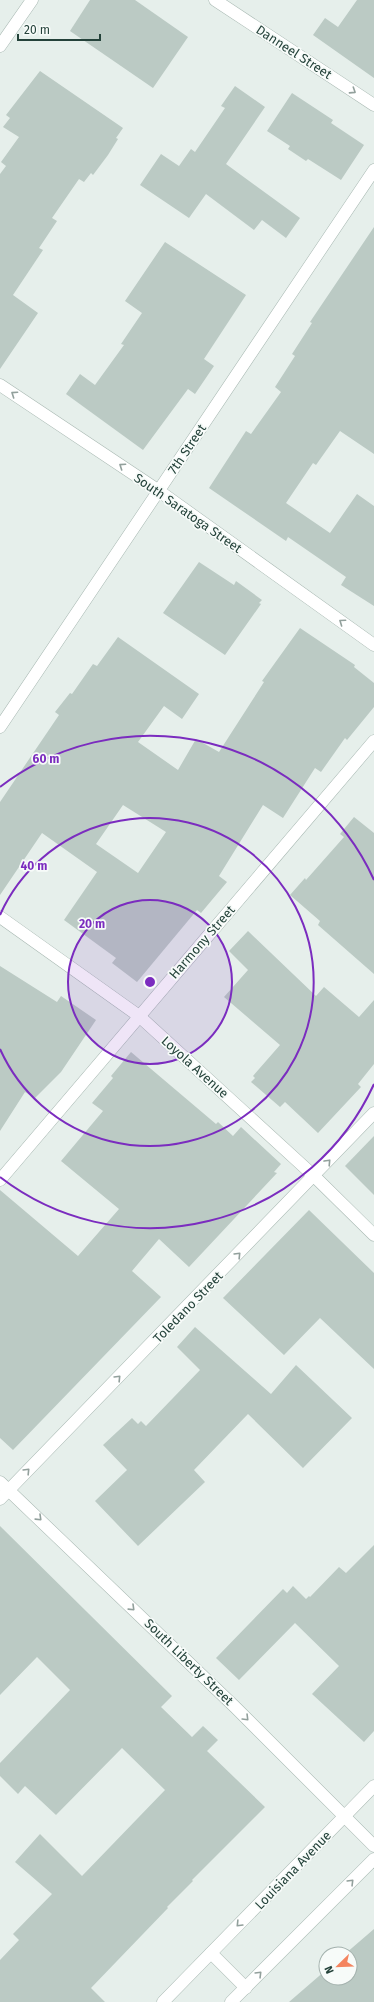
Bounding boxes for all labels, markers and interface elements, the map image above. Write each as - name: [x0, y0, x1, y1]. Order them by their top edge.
- scale bar: [18, 16, 100, 42]
- street label: Danneel Street: [253, 22, 335, 82]
- text: 20 m: [24, 23, 50, 37]
- one-way arrow: [348, 86, 355, 93]
- one-way arrow: [11, 391, 18, 399]
- street label: 7th Street: [165, 421, 209, 477]
- one-way arrow: [119, 464, 126, 471]
- street label: South Saratoga Street: [131, 470, 245, 556]
- one-way arrow: [340, 620, 347, 627]
- text: 60 m: [33, 752, 59, 766]
- text: 40 m: [21, 859, 47, 873]
- street label: Harmony Street: [166, 902, 238, 982]
- text: 20 m: [79, 917, 105, 931]
- centre of rings: [143, 975, 157, 989]
- street label: Loyola Avenue: [158, 1033, 232, 1101]
- one-way arrow: [323, 1159, 331, 1167]
- one-way arrow: [233, 1252, 241, 1260]
- street label: Toledano Street: [150, 1268, 226, 1346]
- one-way arrow: [113, 1375, 121, 1383]
- one-way arrow: [22, 1469, 29, 1476]
- one-way arrow: [34, 1514, 41, 1521]
- one-way arrow: [127, 1604, 135, 1611]
- street label: South Liberty Street: [141, 1616, 237, 1708]
- one-way arrow: [241, 1713, 249, 1721]
- street label: Louisiana Avenue: [252, 1828, 334, 1912]
- one-way arrow: [346, 1880, 354, 1887]
- one-way arrow: [236, 1919, 244, 1927]
- north arrow: [318, 1946, 358, 1986]
- text: N: [322, 1964, 337, 1976]
- one-way arrow: [254, 1971, 262, 1979]

